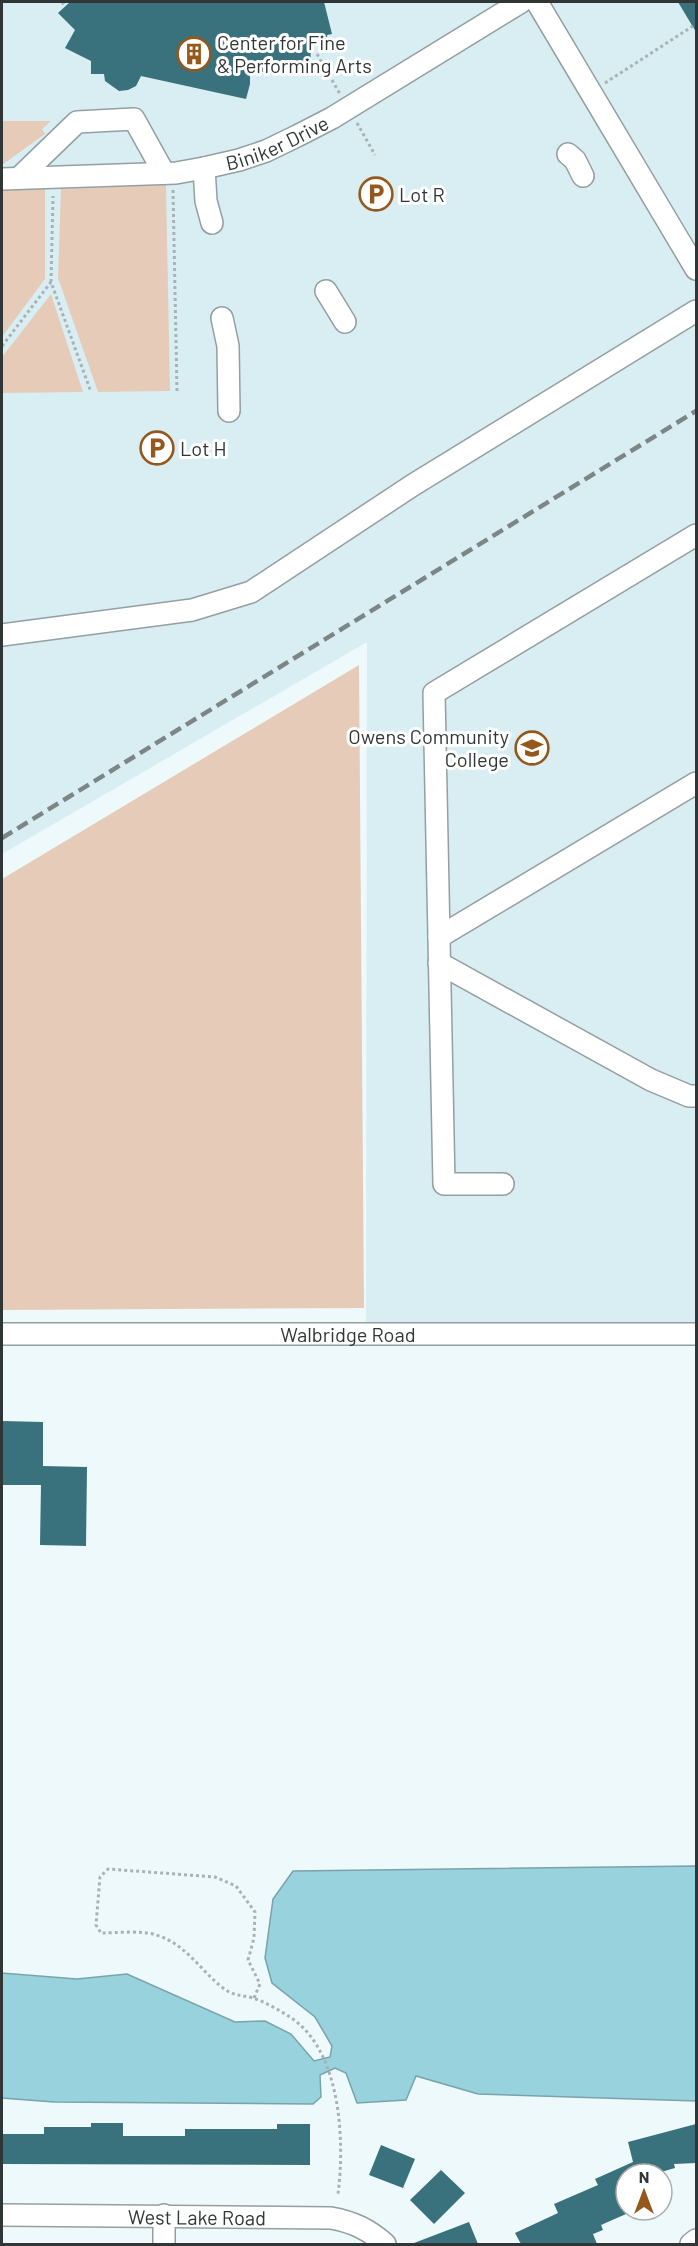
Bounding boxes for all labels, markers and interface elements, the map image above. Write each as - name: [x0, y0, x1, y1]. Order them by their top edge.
- place label: Center for Fine & Performing Arts: [217, 30, 372, 77]
- building icon: Center for Fine & Performing Arts: [176, 36, 212, 72]
- street label: Biniker Drive: [223, 110, 332, 175]
- parking icon: Lot R: [358, 176, 394, 212]
- place label: Lot R: [399, 182, 445, 206]
- parking icon: Lot H: [139, 430, 175, 466]
- place label: Lot H: [180, 436, 227, 460]
- place label: Owens Community College: [348, 724, 509, 771]
- school or university icon: Owens Community College: [514, 730, 550, 766]
- street label: Walbridge Road: [280, 1322, 416, 1346]
- north arrow: [614, 2162, 674, 2222]
- text: N: [639, 2167, 649, 2186]
- street label: West Lake Road: [128, 2204, 266, 2229]

